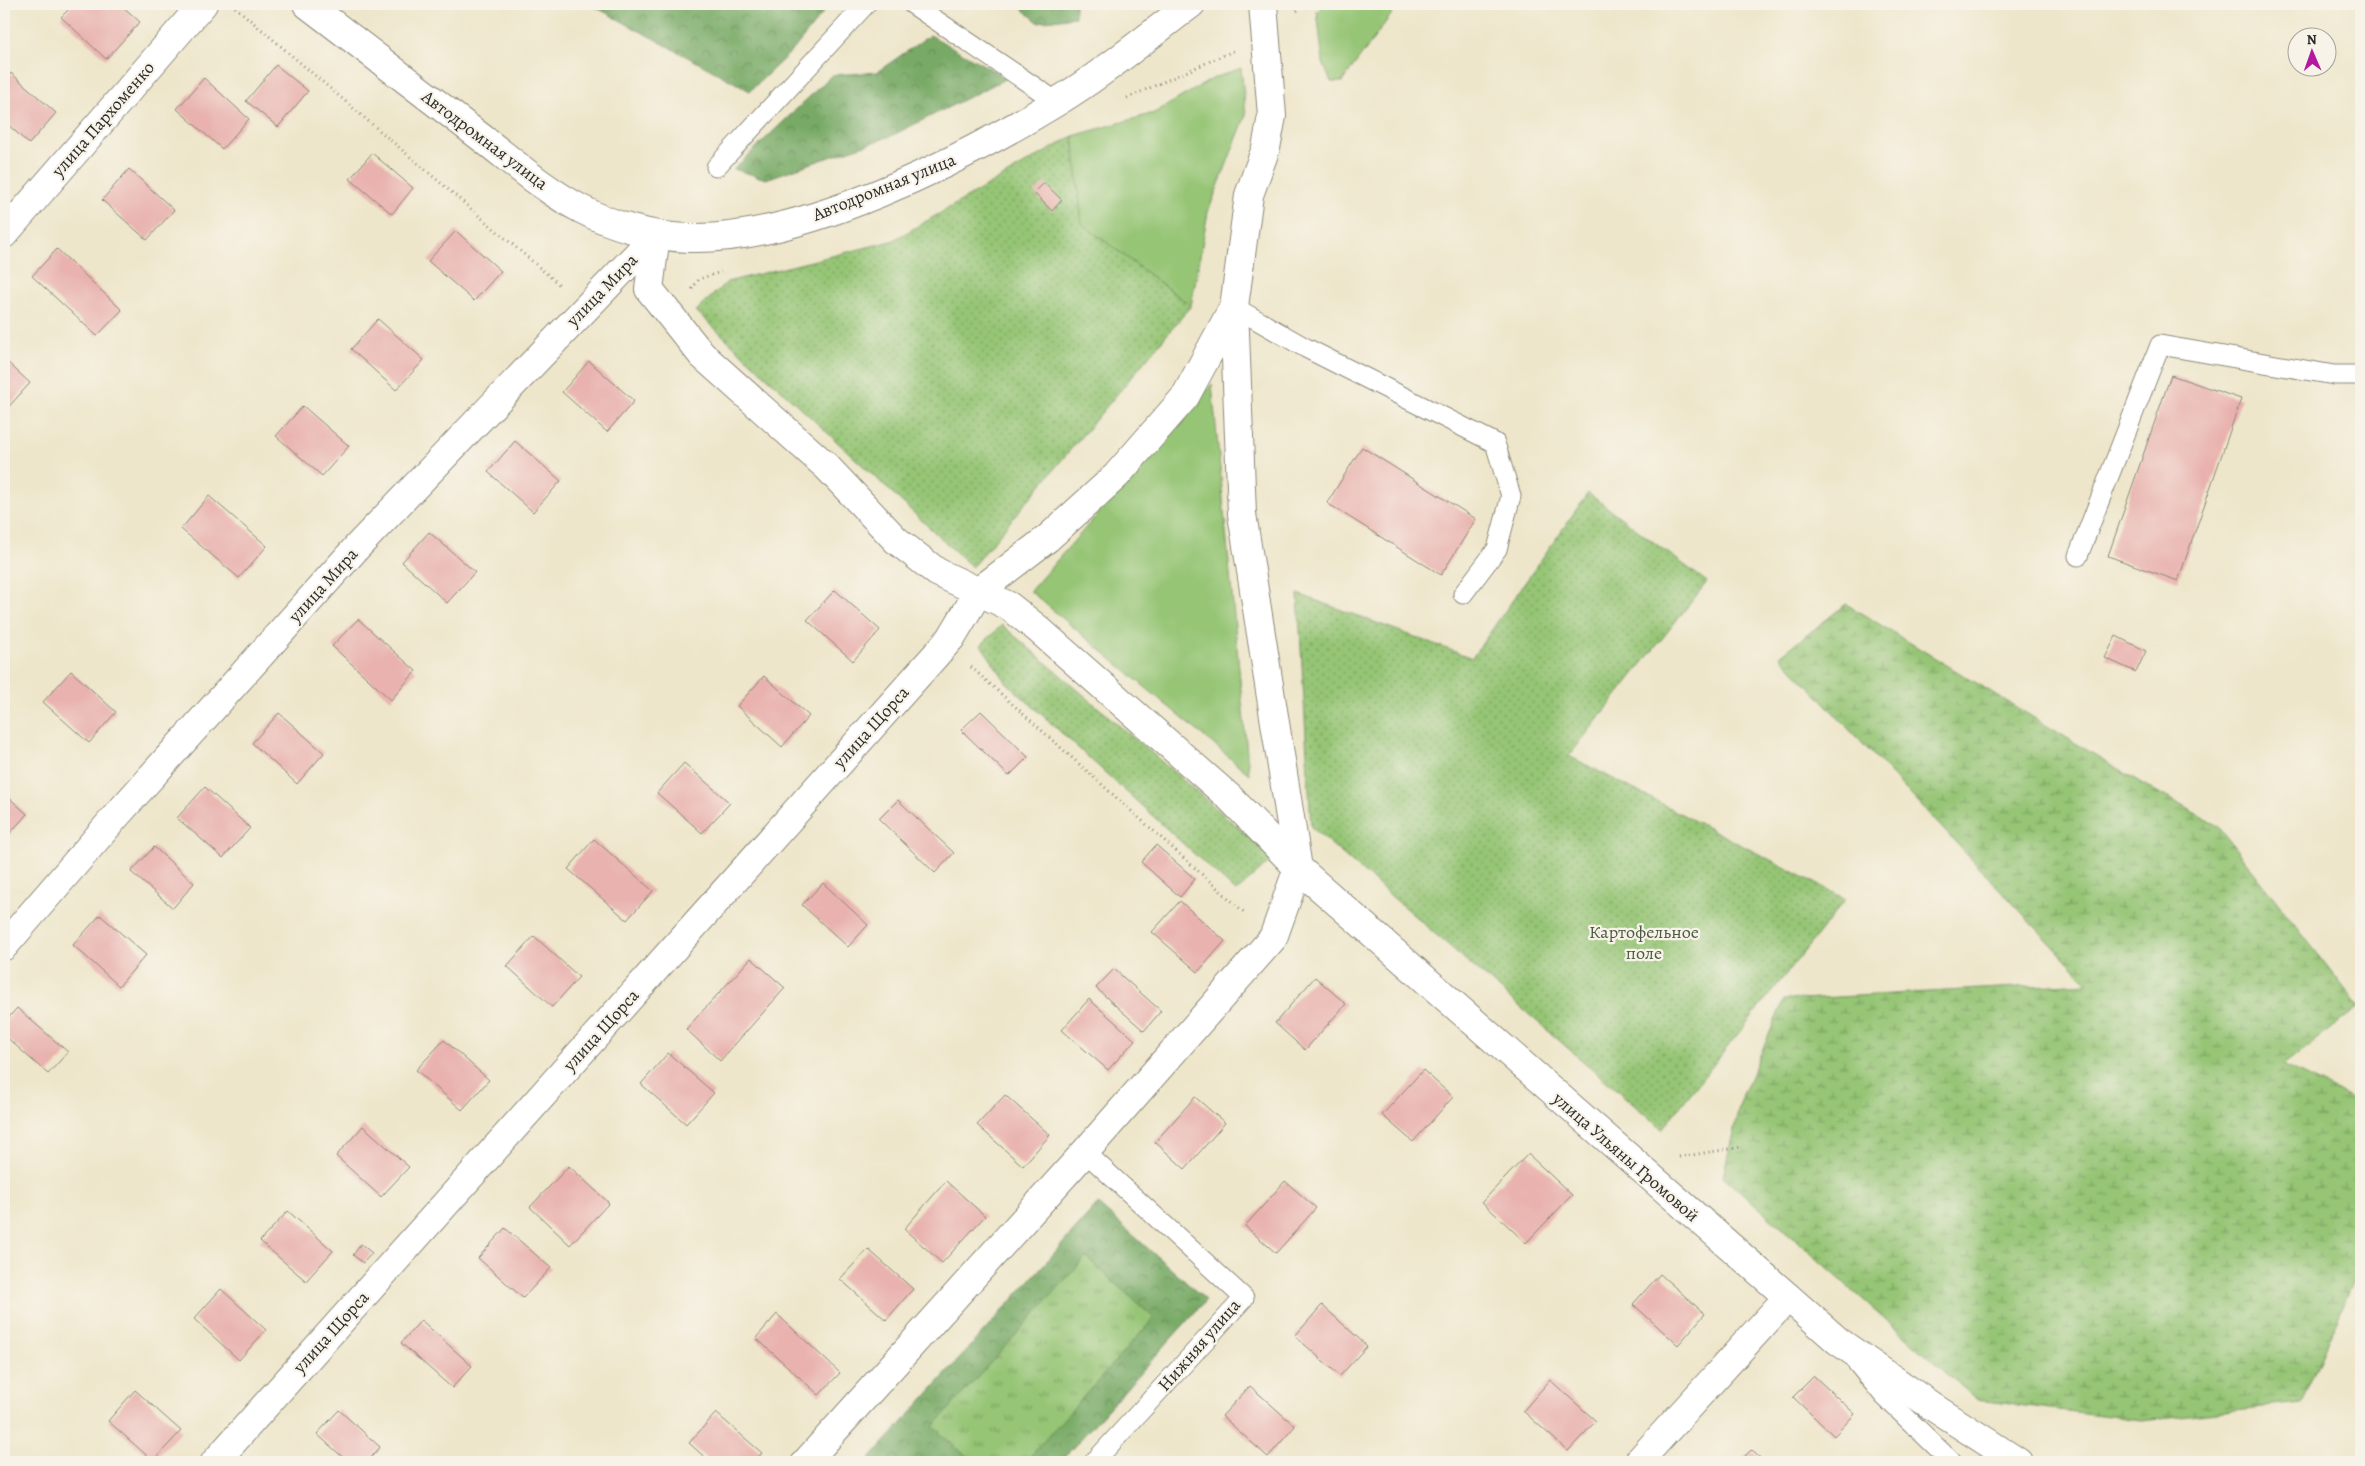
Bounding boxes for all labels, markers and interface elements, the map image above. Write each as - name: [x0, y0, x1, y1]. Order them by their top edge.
- north arrow: [2288, 28, 2338, 78]
- text: N: [2306, 30, 2317, 49]
- street label: улица Пархоменко: [45, 56, 160, 183]
- street label: Автодромная улица: [416, 84, 554, 196]
- street label: Автодромная улица: [808, 147, 960, 227]
- street label: улица Мира: [560, 248, 643, 332]
- street label: улица Мира: [282, 542, 363, 628]
- street label: улица Щорса: [827, 680, 915, 774]
- park label: Картофельное поле: [1589, 920, 1699, 965]
- street label: улица Щорса: [557, 983, 645, 1077]
- street label: улица Ульяны Громовой: [1547, 1086, 1704, 1227]
- street label: улица Щорса: [287, 1285, 375, 1379]
- street label: Нижняя улица: [1152, 1293, 1246, 1396]

